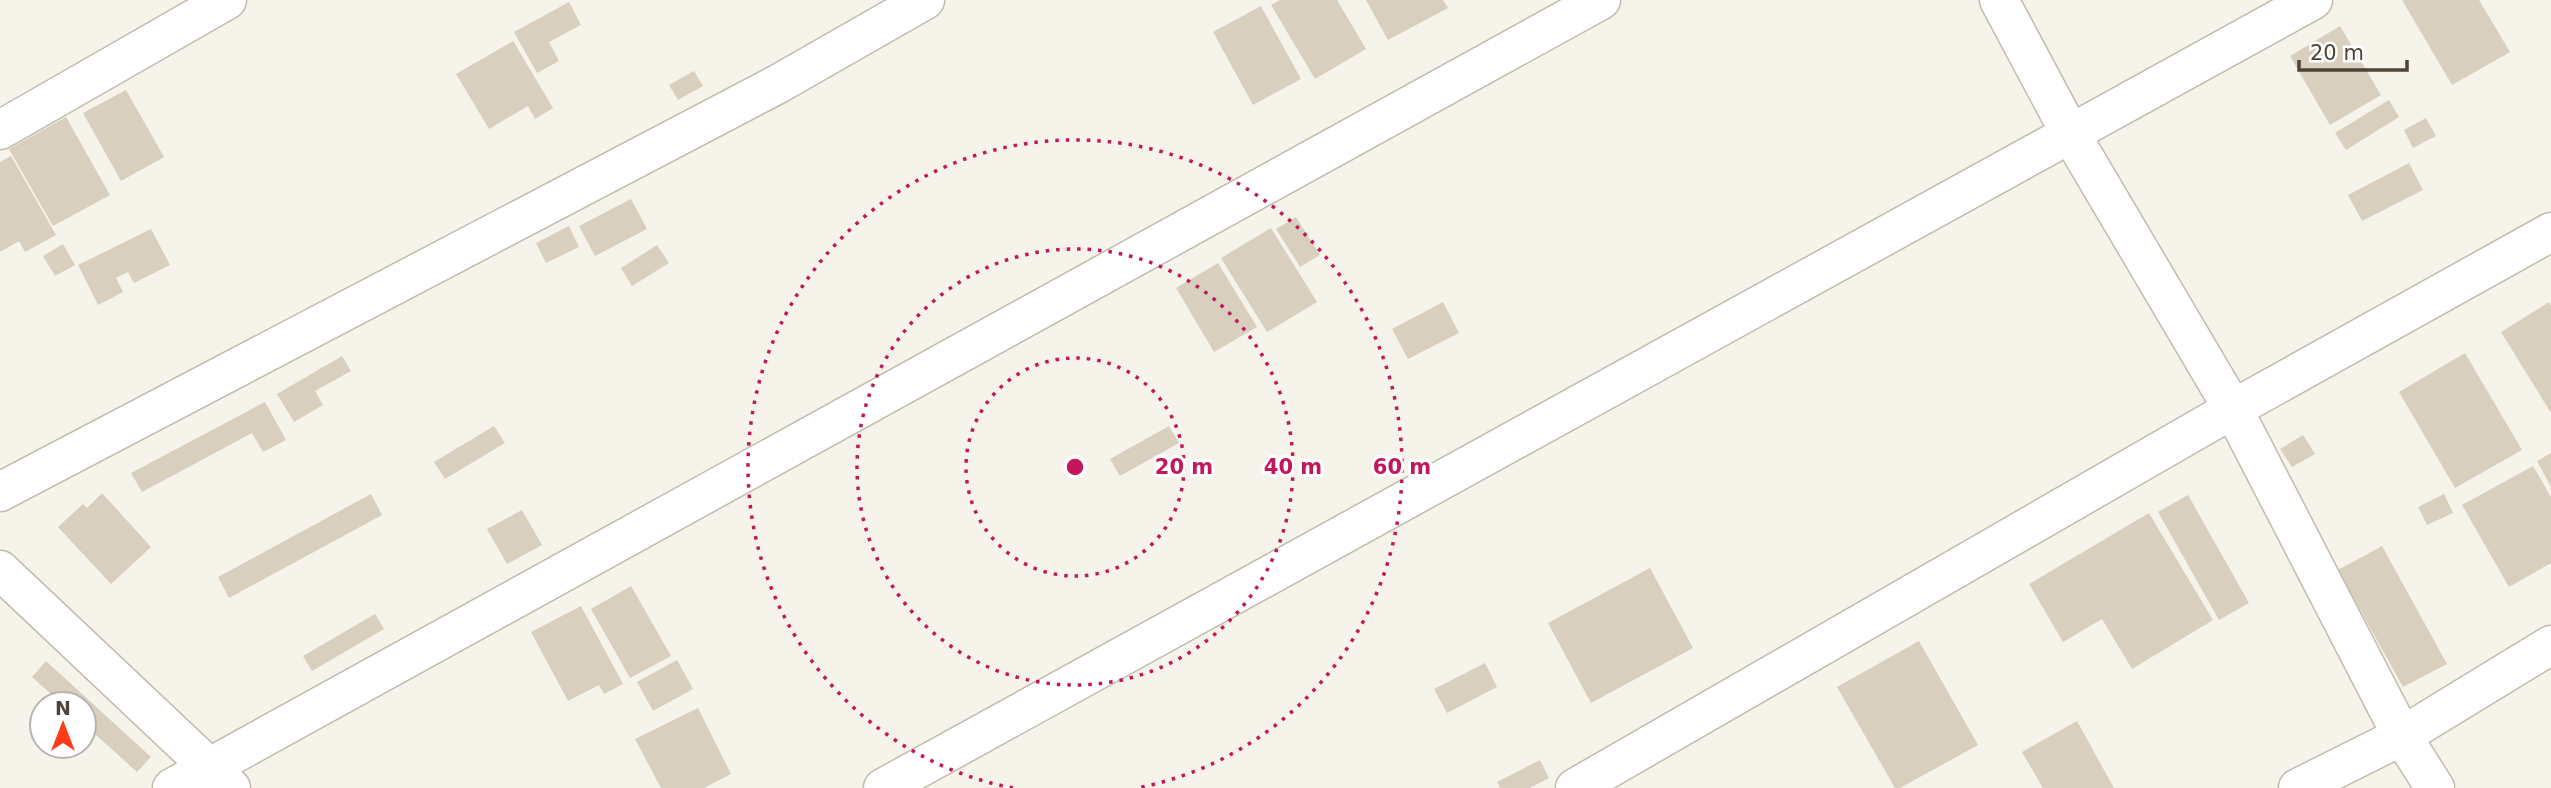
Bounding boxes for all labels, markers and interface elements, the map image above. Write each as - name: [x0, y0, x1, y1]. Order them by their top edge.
- scale bar: [2299, 28, 2408, 72]
- text: 20 m: [2310, 41, 2364, 65]
- centre of rings: [1063, 455, 1087, 479]
- text: 20 m: [1155, 455, 1213, 479]
- text: 40 m: [1264, 455, 1322, 479]
- text: 60 m: [1373, 455, 1431, 479]
- north arrow: [28, 690, 98, 760]
- text: N: [55, 697, 71, 719]

